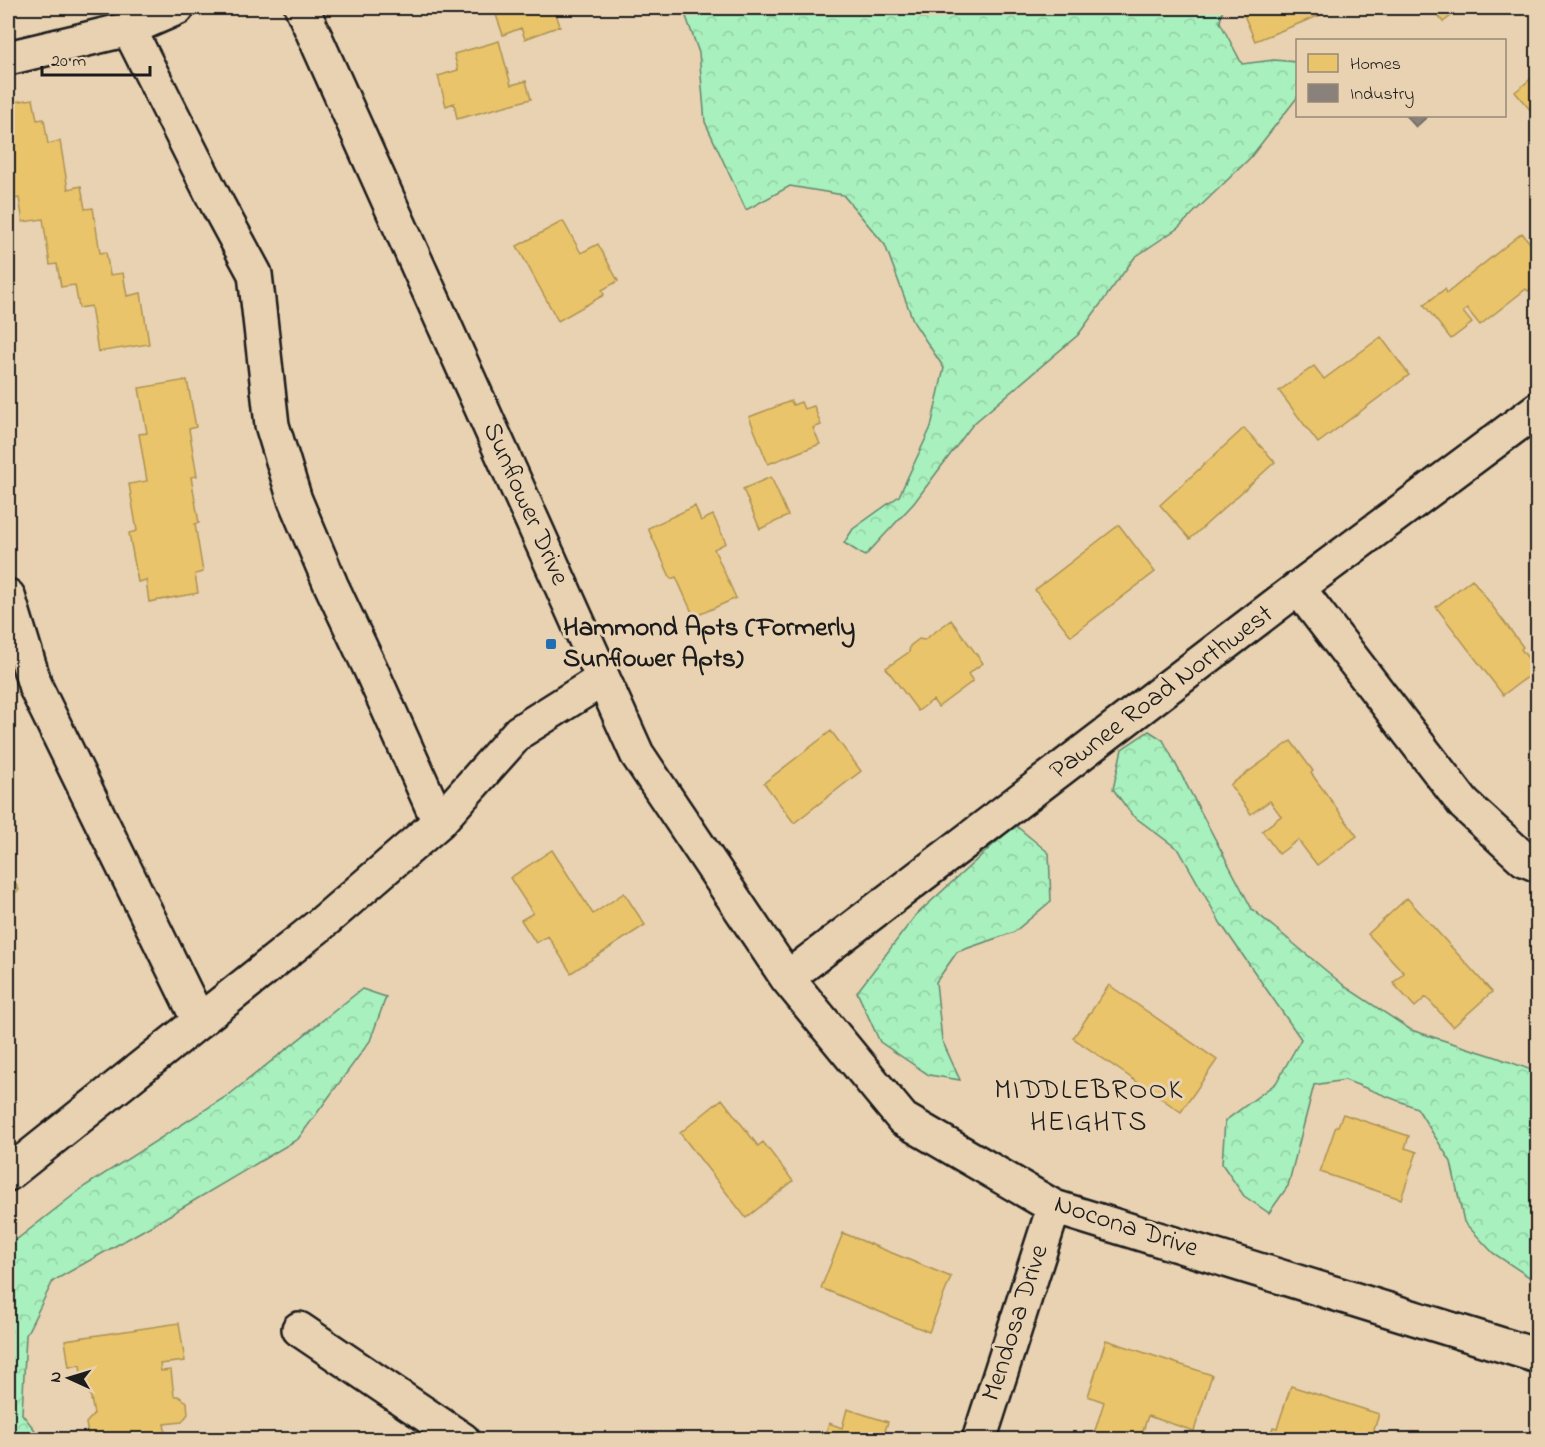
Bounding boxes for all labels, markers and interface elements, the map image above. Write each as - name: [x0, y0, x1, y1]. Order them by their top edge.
- scale bar: [42, 39, 150, 77]
- legend: [1296, 39, 1506, 117]
- text: 20 m: [51, 49, 86, 75]
- text: Homes: [1350, 52, 1401, 78]
- text: Industry: [1350, 82, 1414, 108]
- street label: Sunflower Drive: [472, 416, 579, 593]
- street label: Pawnee Road Northwest: [1042, 596, 1282, 790]
- place label: Hammond Apts (Formerly Sunflower Apts): [563, 609, 855, 679]
- marker: Hammond Apts (Formerly Sunflower Apts): [544, 637, 558, 651]
- district label: MIDDLEBROOK HEIGHTS: [994, 1071, 1184, 1144]
- street label: Nocona Drive: [1049, 1185, 1204, 1269]
- street label: Mendosa Drive: [972, 1239, 1060, 1406]
- north arrow: [39, 1348, 99, 1408]
- text: N: [44, 1371, 68, 1383]

